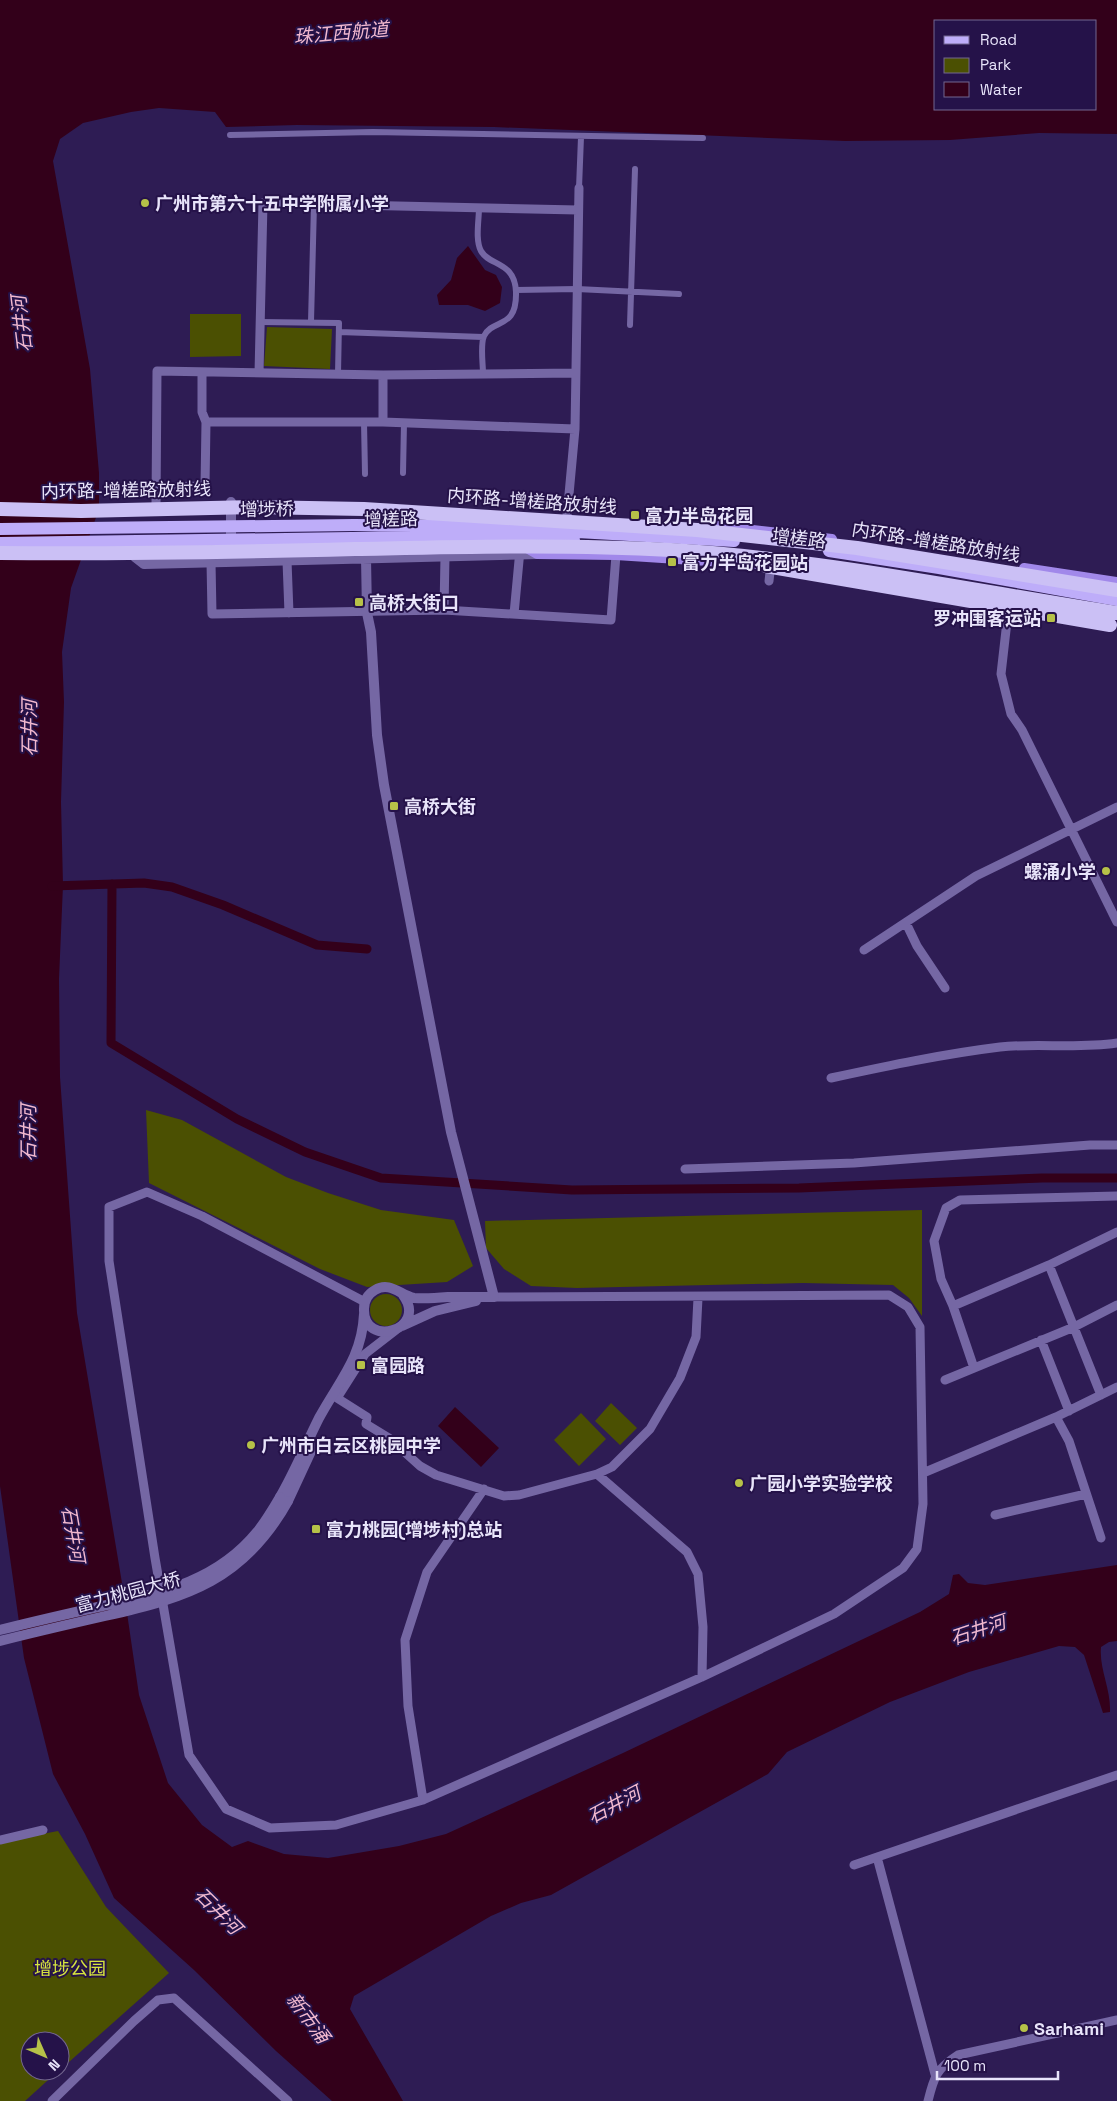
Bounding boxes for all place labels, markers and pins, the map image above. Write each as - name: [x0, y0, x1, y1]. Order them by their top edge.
- place label: 广州市第六十五中学附属小学: [155, 192, 389, 215]
- marker: 广州市第六十五中学附属小学: [139, 197, 151, 209]
- place label: 富力半岛花园: [645, 504, 753, 527]
- marker: 富力半岛花园: [629, 509, 641, 521]
- place label: 富力半岛花园站: [682, 551, 808, 574]
- marker: 富力半岛花园站: [666, 556, 678, 568]
- place label: 高桥大街口: [369, 591, 459, 614]
- marker: 高桥大街口: [353, 596, 365, 608]
- place label: 罗冲围客运站: [933, 607, 1041, 630]
- marker: 罗冲围客运站: [1045, 612, 1057, 624]
- place label: 高桥大街: [404, 795, 476, 818]
- marker: 高桥大街: [388, 800, 400, 812]
- place label: 螺涌小学: [1024, 860, 1096, 883]
- marker: 螺涌小学: [1100, 865, 1112, 877]
- place label: 富园路: [371, 1354, 425, 1377]
- marker: 富园路: [355, 1359, 367, 1371]
- place label: 广州市白云区桃园中学: [261, 1434, 441, 1457]
- marker: 广州市白云区桃园中学: [245, 1439, 257, 1451]
- place label: 广园小学实验学校: [749, 1472, 893, 1495]
- marker: 广园小学实验学校: [733, 1477, 745, 1489]
- place label: 富力桃园(增埗村)总站: [326, 1518, 502, 1541]
- marker: 富力桃园(增埗村)总站: [310, 1523, 322, 1535]
- place label: Sarhami: [1034, 2017, 1104, 2040]
- marker: Sarhami: [1018, 2022, 1030, 2034]

